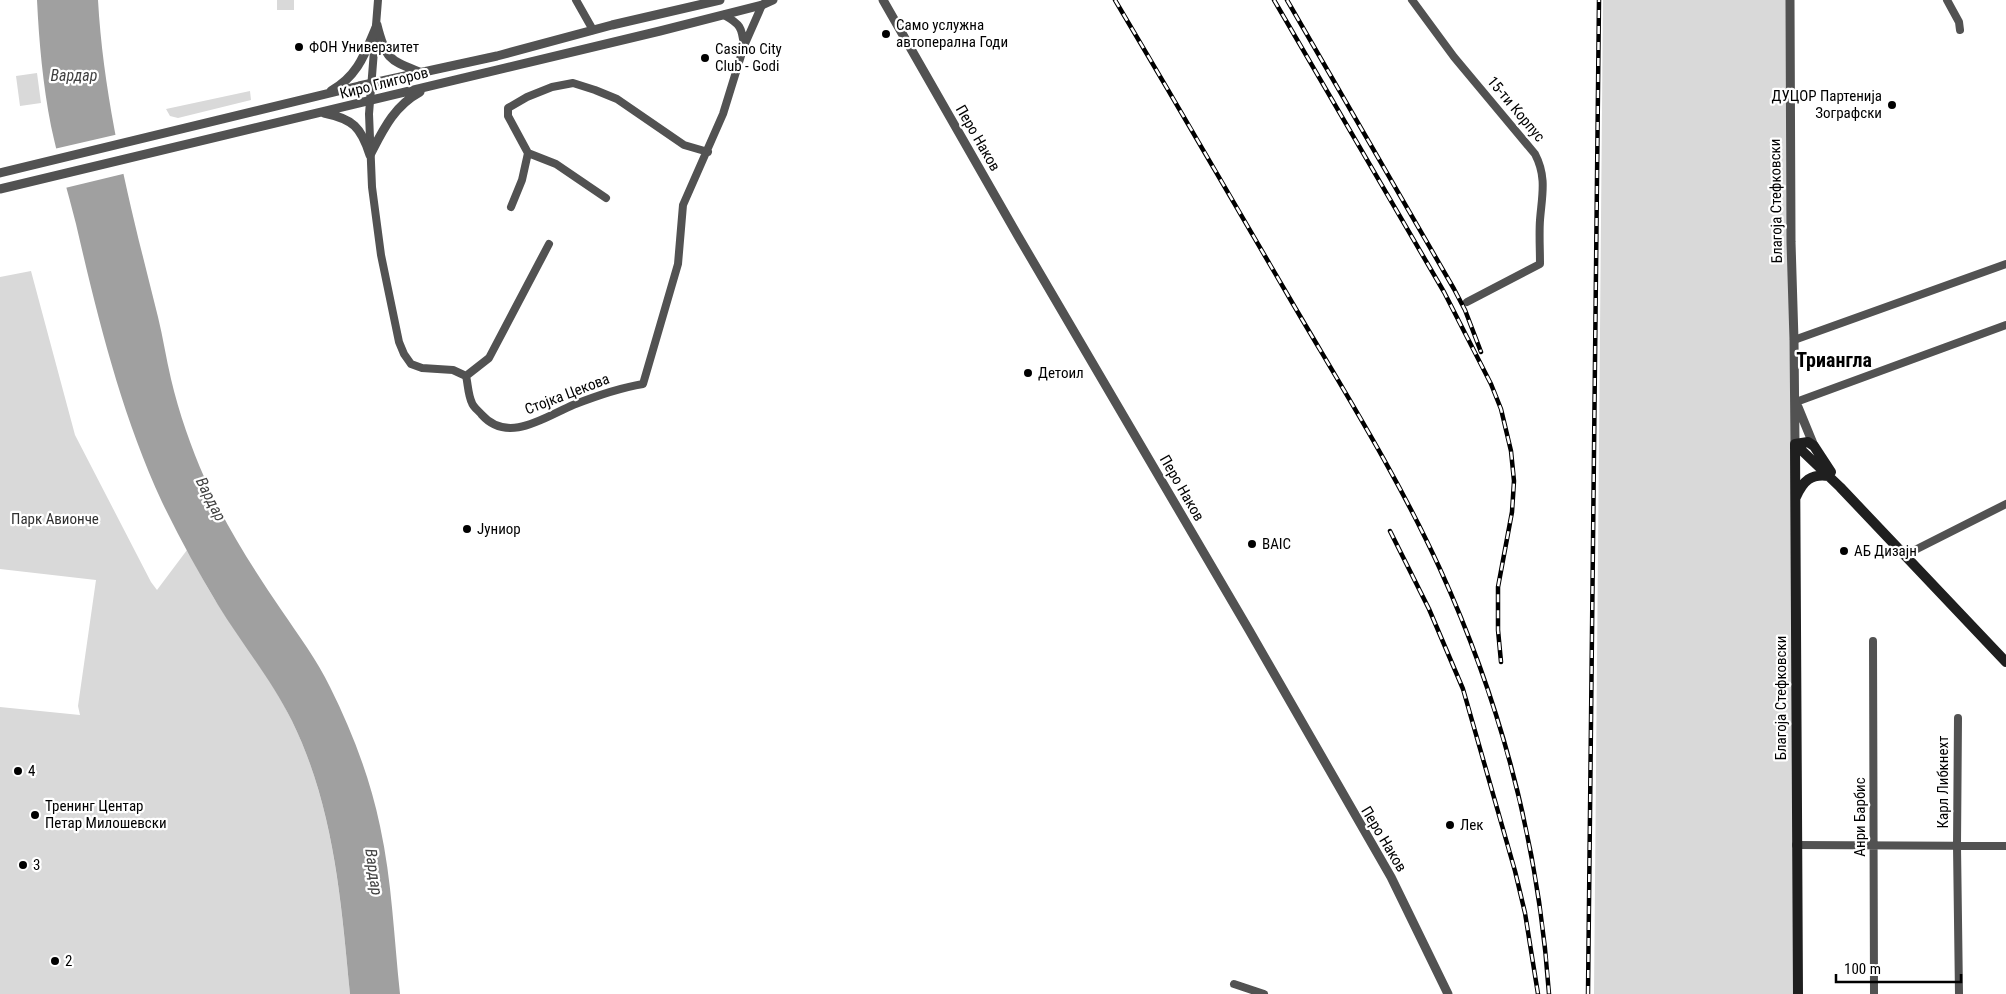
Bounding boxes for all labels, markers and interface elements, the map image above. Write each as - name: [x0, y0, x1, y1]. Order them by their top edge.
- place label: Само услужна автоперална Годи: [896, 16, 1008, 51]
- marker: Само услужна автоперална Годи: [880, 28, 892, 40]
- place label: ФОН Универзитет: [309, 38, 419, 56]
- place label: Casino City Club - Godi: [715, 40, 782, 75]
- marker: ФОН Универзитет: [293, 41, 305, 53]
- marker: Casino City Club - Godi: [699, 52, 711, 64]
- street label: Киро Глигоров: [338, 63, 430, 103]
- water label: Вардар: [51, 66, 97, 85]
- street label: 15-ти Корпус: [1483, 73, 1549, 145]
- place label: ДУЦОР Партенија Зографски: [1772, 87, 1882, 122]
- marker: ДУЦОР Партенија Зографски: [1886, 99, 1898, 111]
- street label: Перо Наков: [952, 102, 1004, 174]
- street label: Благоја Стефковски: [1766, 139, 1786, 263]
- district label: Триангла: [1796, 348, 1872, 372]
- place label: Детоил: [1038, 364, 1084, 382]
- marker: Детоил: [1022, 367, 1034, 379]
- street label: Стојка Цекова: [522, 370, 612, 418]
- street label: Перо Наков: [1156, 452, 1208, 524]
- water label: Вардар: [192, 474, 230, 524]
- park label: Парк Авионче: [11, 510, 99, 528]
- place label: Јуниор: [477, 520, 521, 538]
- marker: Јуниор: [461, 523, 473, 535]
- place label: BAIC: [1262, 535, 1291, 553]
- marker: BAIC: [1246, 538, 1258, 550]
- place label: АБ Дизајн: [1854, 542, 1917, 560]
- marker: АБ Дизајн: [1838, 545, 1850, 557]
- street label: Благоја Стефковски: [1772, 636, 1790, 760]
- street label: Карл Либкнехт: [1934, 736, 1952, 828]
- place label: 4: [28, 762, 35, 780]
- marker: 4: [12, 765, 24, 777]
- street label: Анри Барбис: [1851, 777, 1869, 857]
- place label: Тренинг Центар Петар Милошевски: [45, 797, 167, 832]
- street label: Перо Наков: [1357, 803, 1411, 875]
- marker: Тренинг Центар Петар Милошевски: [29, 809, 41, 821]
- place label: Лек: [1460, 816, 1483, 834]
- marker: Лек: [1444, 819, 1456, 831]
- water label: Вардар: [361, 847, 387, 897]
- place label: 3: [33, 856, 40, 874]
- marker: 3: [17, 859, 29, 871]
- place label: 2: [65, 952, 72, 970]
- scale bar: [1836, 952, 1961, 984]
- marker: 2: [49, 955, 61, 967]
- text: 100 m: [1844, 960, 1881, 978]

